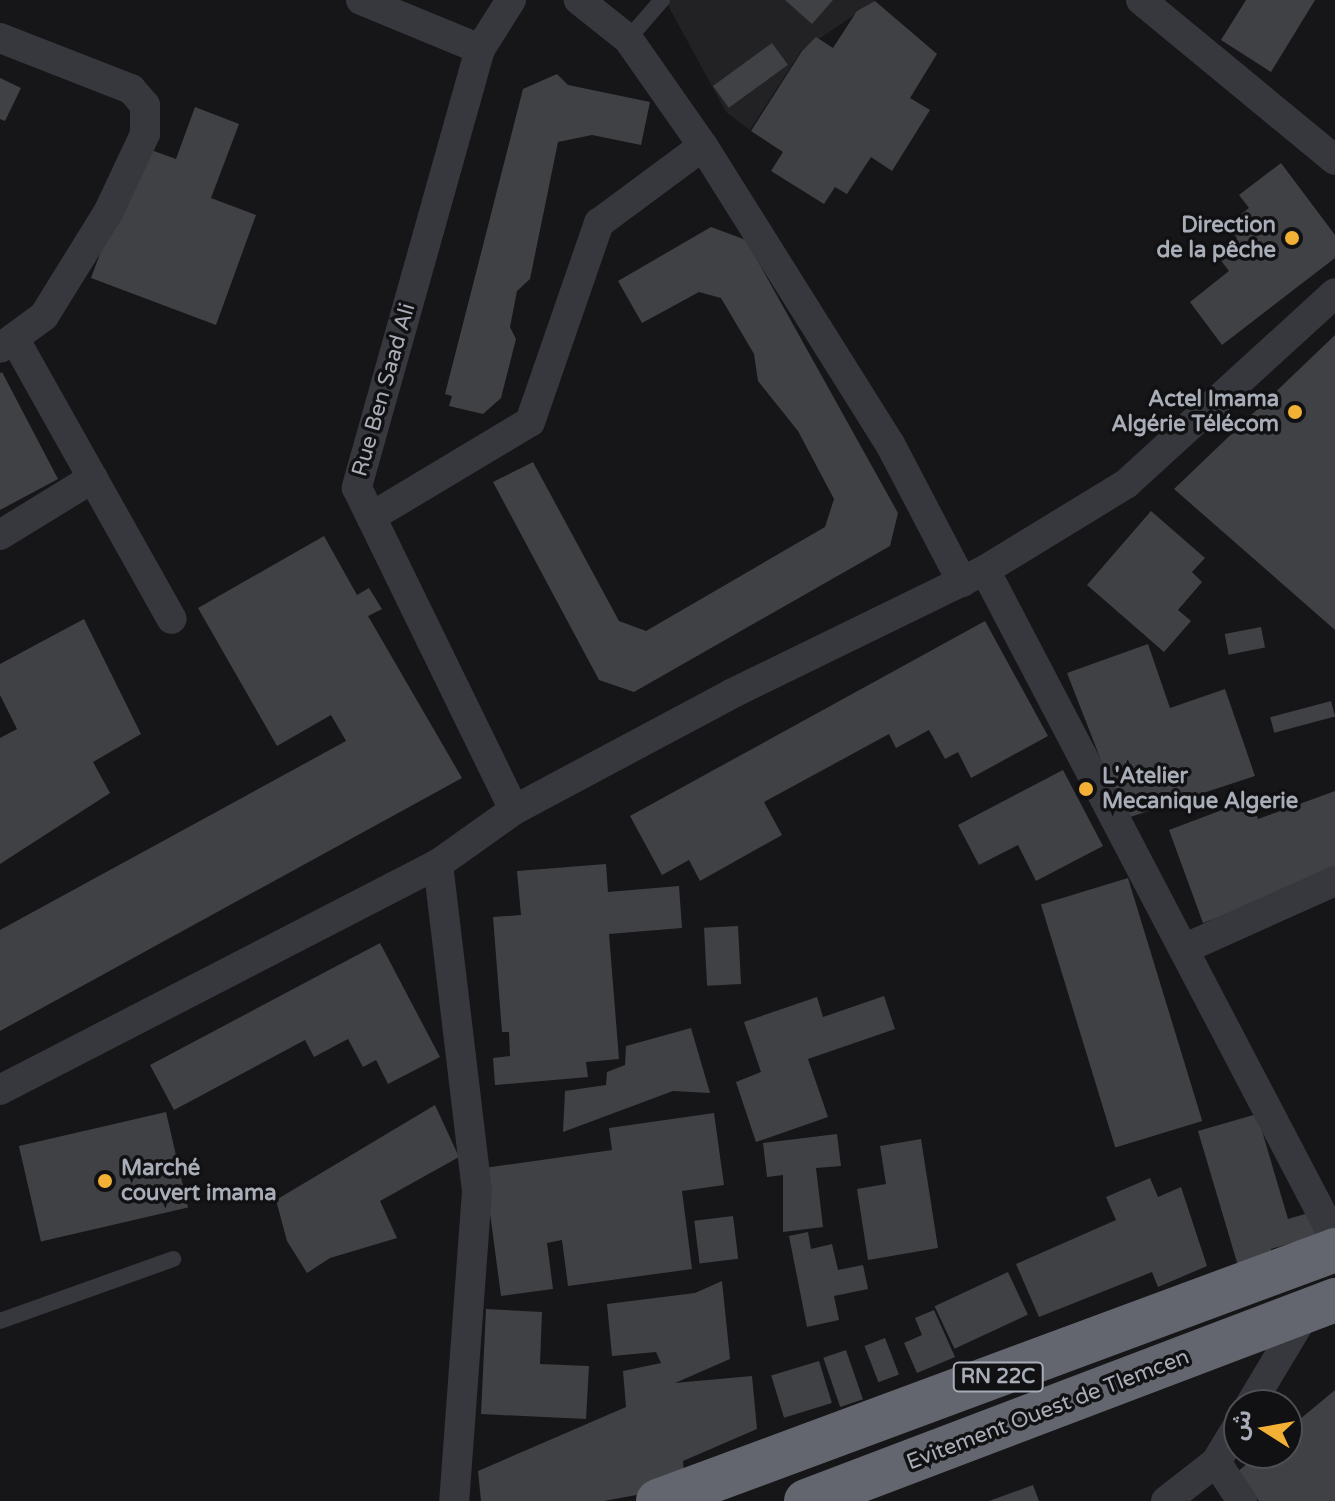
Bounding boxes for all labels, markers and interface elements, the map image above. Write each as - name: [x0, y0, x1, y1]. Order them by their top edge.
- place label: Direction de la pêche: [1156, 212, 1276, 264]
- marker: Direction de la pêche: [1283, 229, 1301, 247]
- street label: Rue Ben Saad Ali: [347, 300, 421, 480]
- place label: Actel Imama Algérie Télécom: [1111, 386, 1279, 438]
- marker: Actel Imama Algérie Télécom: [1286, 403, 1304, 421]
- place label: L'Atelier Mecanique Algerie: [1102, 763, 1298, 814]
- marker: L'Atelier Mecanique Algerie: [1077, 780, 1095, 798]
- place label: Marché couvert imama: [121, 1155, 277, 1206]
- marker: Marché couvert imama: [96, 1172, 114, 1190]
- street label: Evitement Ouest de Tlemcen: [903, 1344, 1193, 1476]
- road number: RN 22C: [952, 1361, 1044, 1393]
- north arrow: [1223, 1389, 1303, 1469]
- text: ش: [1226, 1408, 1257, 1442]

